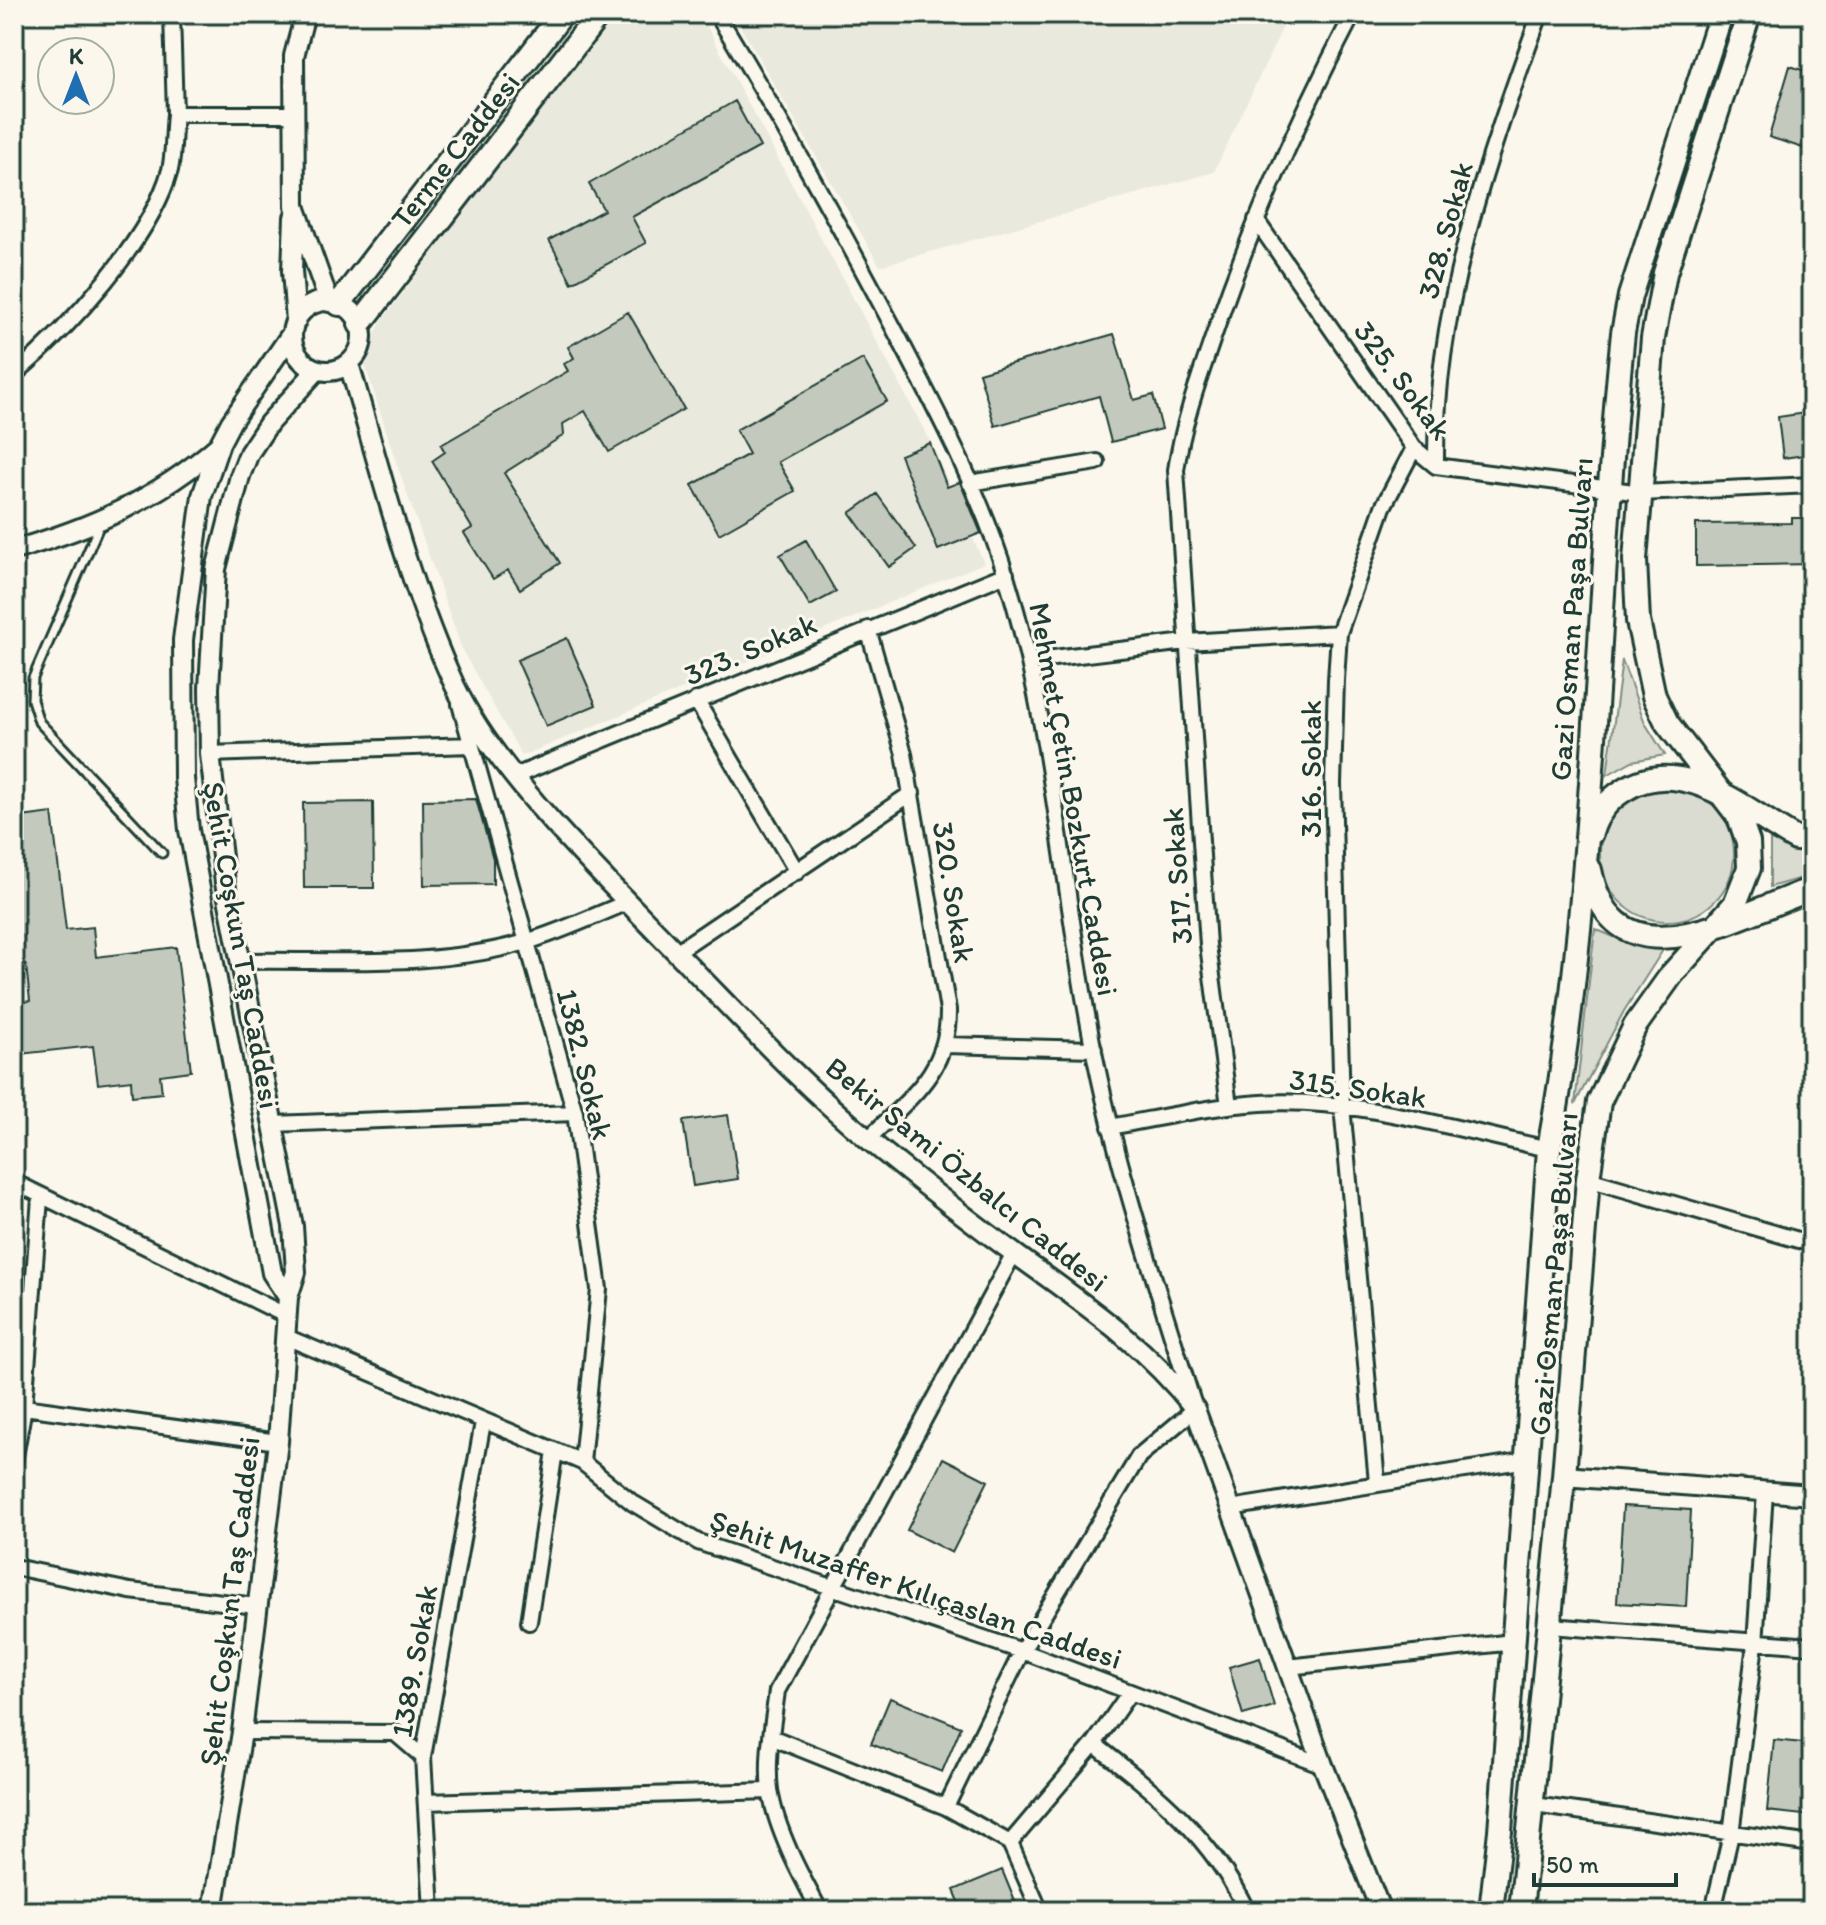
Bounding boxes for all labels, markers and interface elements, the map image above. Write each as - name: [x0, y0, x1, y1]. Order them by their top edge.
- north arrow: [36, 36, 116, 116]
- text: K: [69, 43, 84, 70]
- street label: Terme Caddesi: [382, 64, 528, 236]
- street label: 328. Sokak: [1409, 157, 1481, 303]
- street label: 325. Sokak: [1346, 313, 1460, 447]
- street label: Gazi Osman Paşa Bulvarı: [1541, 456, 1601, 782]
- street label: Mehmet Çetin Bozkurt Caddesi: [1021, 599, 1127, 999]
- street label: 323. Sokak: [678, 605, 822, 693]
- street label: 316. Sokak: [1292, 700, 1329, 838]
- street label: Şehit Coşkun Taş Caddesi: [195, 779, 289, 1111]
- street label: 317. Sokak: [1154, 806, 1200, 946]
- street label: 320. Sokak: [925, 819, 983, 965]
- street label: 1382. Sokak: [548, 985, 622, 1143]
- street label: Bekir Sami Özbalcı Caddesi: [818, 1049, 1116, 1299]
- street label: 315. Sokak: [1287, 1060, 1429, 1116]
- street label: Gazi Osman Paşa Bulvarı: [1520, 1111, 1586, 1437]
- street label: Şehit Coşkun Taş Caddesi: [190, 1434, 268, 1768]
- street label: Şehit Muzaffer Kılıçaslan Caddesi: [705, 1501, 1127, 1677]
- street label: 1389. Sokak: [382, 1582, 446, 1740]
- scale bar: [1534, 1837, 1676, 1887]
- text: 50 m: [1546, 1850, 1599, 1879]

